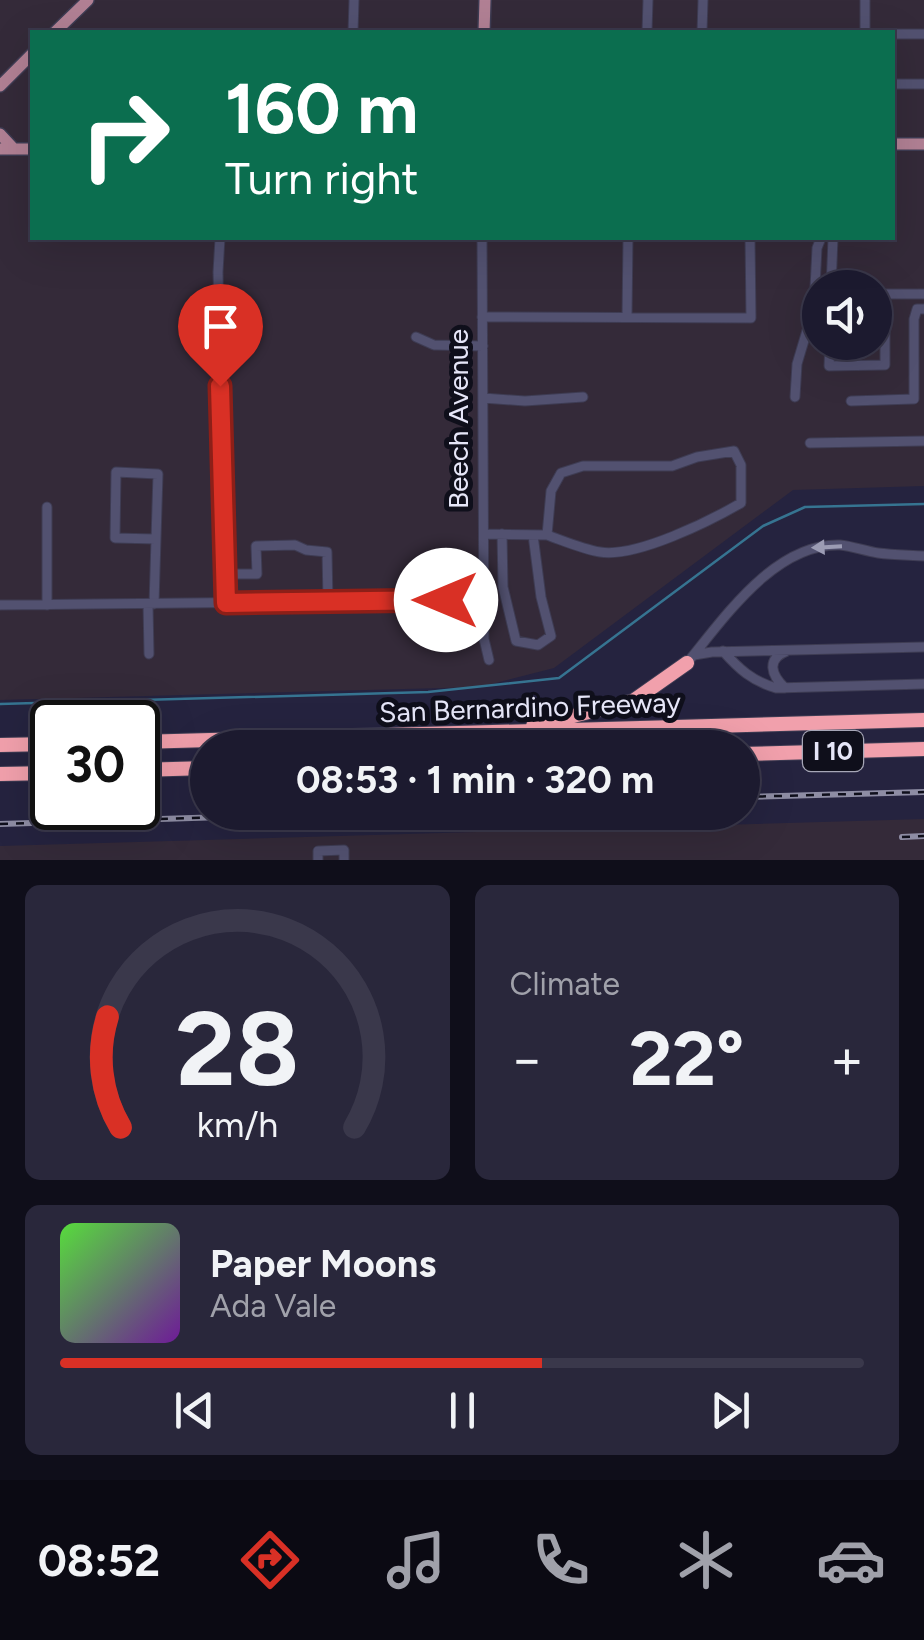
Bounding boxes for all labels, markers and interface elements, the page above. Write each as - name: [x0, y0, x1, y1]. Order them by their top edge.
- text: 160 m: [225, 66, 418, 151]
- icon: right: [60, 70, 190, 200]
- text: Turn right: [225, 151, 418, 205]
- map controls: [802, 270, 892, 360]
- button: sound: [802, 270, 892, 360]
- pin: [178, 284, 263, 387]
- icon: arrive: [193, 299, 248, 354]
- street label: Beech Avenue: [441, 329, 475, 509]
- one-way arrow: [811, 539, 843, 555]
- position arrow: [394, 548, 498, 652]
- street label: San Bernardino Freeway: [379, 685, 682, 729]
- speed limit sign: 30: [30, 700, 160, 830]
- road number: I 10: [803, 731, 863, 771]
- text: 08:53 · 1 min · 320 m: [296, 757, 654, 803]
- text: Climate: [510, 965, 620, 1003]
- text: 28: [175, 986, 299, 1111]
- text: 22°: [629, 1014, 744, 1104]
- text: −: [510, 1026, 544, 1092]
- text: +: [830, 1026, 864, 1092]
- text: km/h: [196, 1103, 278, 1146]
- text: Paper Moons: [210, 1241, 436, 1287]
- text: Ada Vale: [210, 1287, 336, 1325]
- icon: previous: [167, 1383, 222, 1438]
- icon: pause: [435, 1383, 490, 1438]
- icon: next: [703, 1383, 758, 1438]
- icon: directions: [235, 1525, 305, 1595]
- icon: music: [381, 1525, 451, 1595]
- icon: phone: [526, 1525, 596, 1595]
- icon: climate: [671, 1525, 741, 1595]
- icon: car: [816, 1525, 886, 1595]
- text: 08:52: [38, 1533, 160, 1587]

